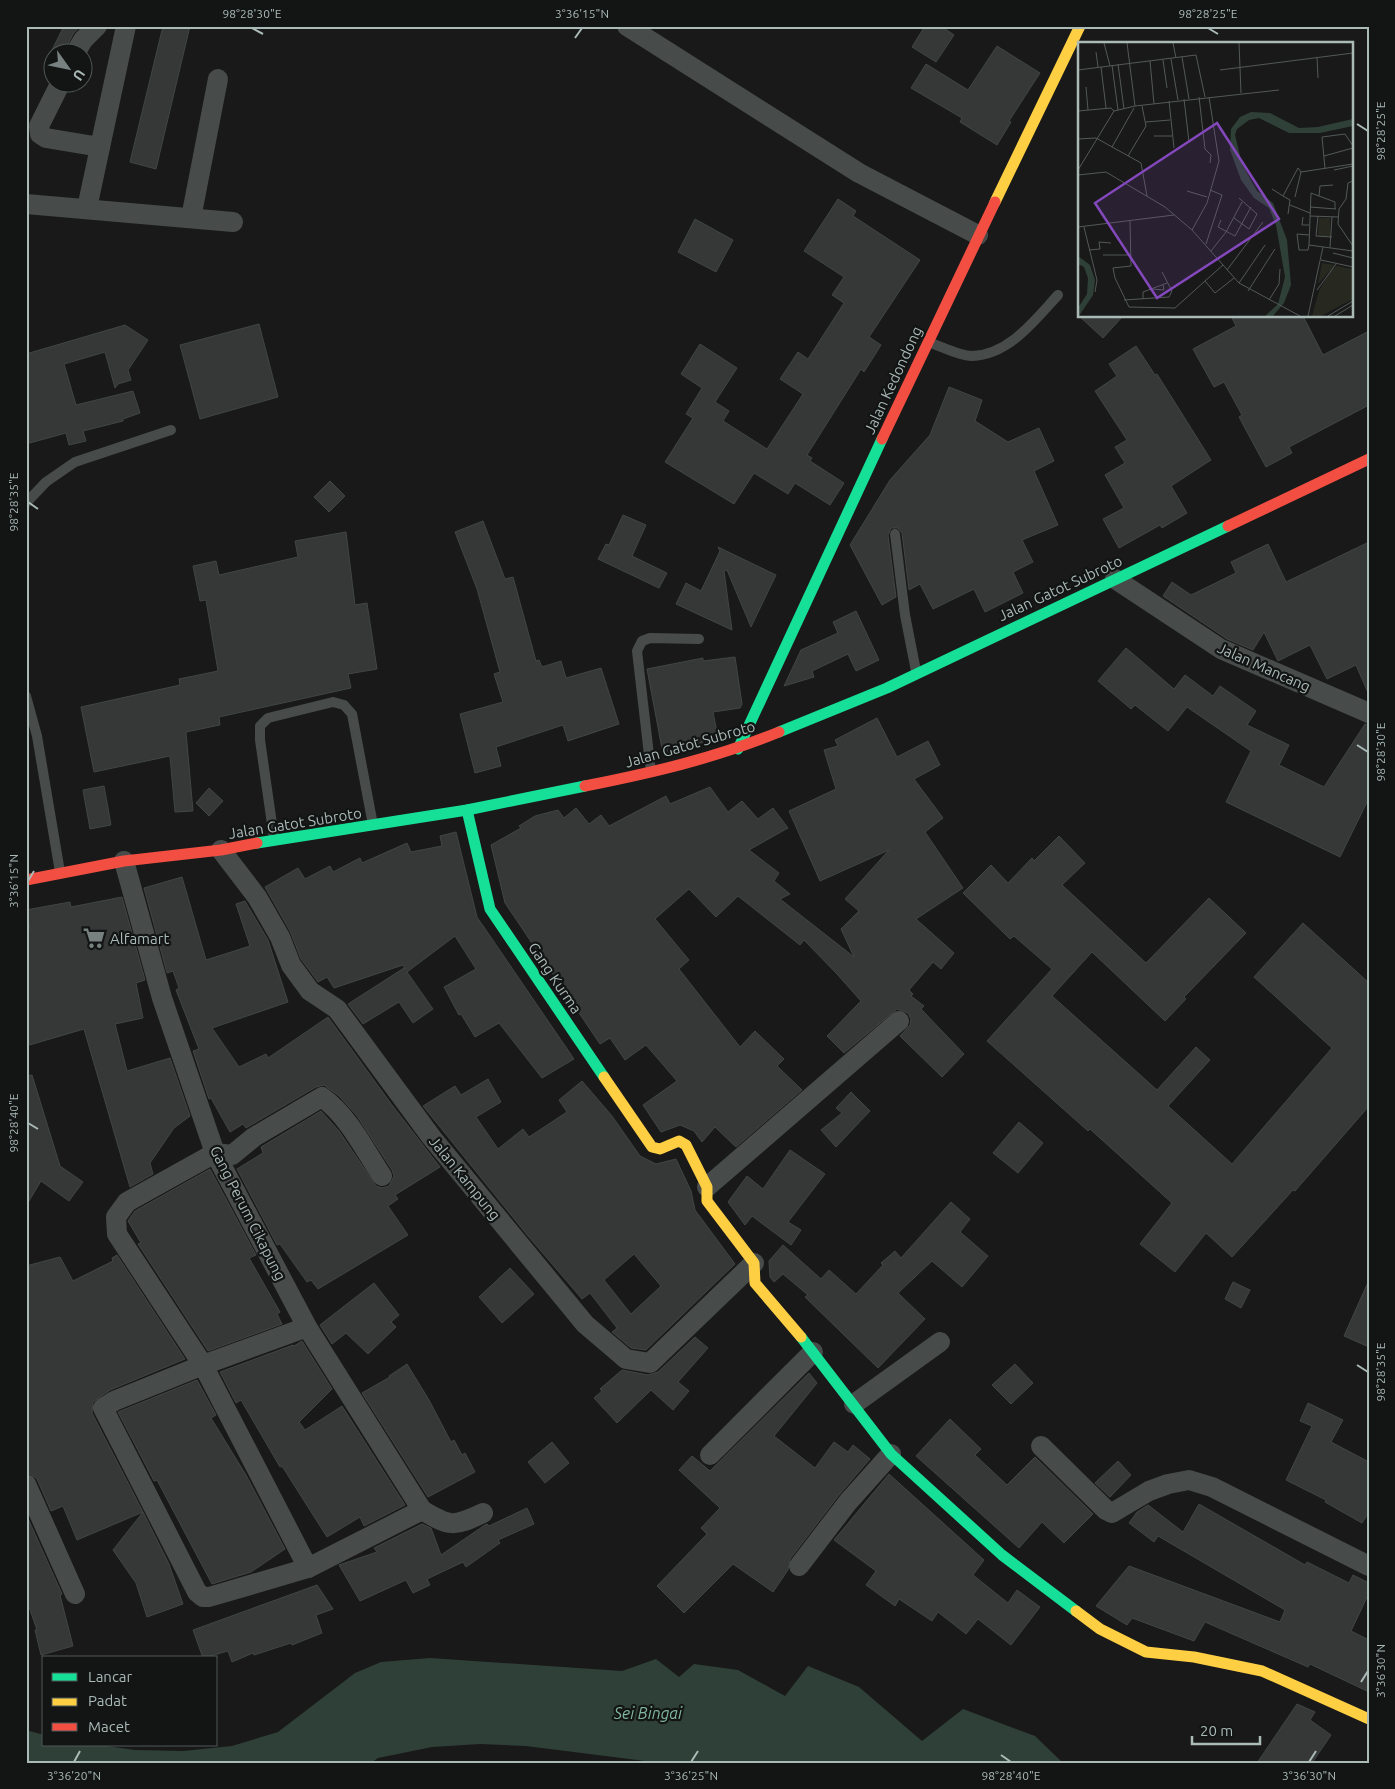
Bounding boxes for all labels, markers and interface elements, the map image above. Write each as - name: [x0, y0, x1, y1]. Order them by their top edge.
- text: 98°28'30"E: [223, 7, 282, 20]
- text: 3°36'15"N: [555, 7, 609, 20]
- text: 98°28'25"E: [1179, 7, 1238, 20]
- north arrow: [42, 42, 92, 92]
- inset map: [1078, 42, 1352, 318]
- text: U: [70, 67, 88, 84]
- text: 98°28'25"E: [1374, 101, 1387, 160]
- street label: Jalan Kedondong: [861, 323, 925, 437]
- text: 98°28'35"E: [7, 472, 20, 531]
- street label: Jalan Gatot Subroto: [995, 552, 1125, 624]
- street label: Jalan Mancang: [1215, 639, 1313, 695]
- street label: Jalan Gatot Subroto: [623, 717, 757, 771]
- text: 98°28'30"E: [1374, 722, 1387, 781]
- street label: Jalan Gatot Subroto: [227, 804, 363, 842]
- text: 3°36'15"N: [7, 854, 20, 908]
- supermarket icon: Alfamart: [81, 925, 107, 951]
- place label: Alfamart: [110, 930, 169, 947]
- street label: Gang Kurma: [525, 939, 585, 1017]
- text: 98°28'40"E: [7, 1093, 20, 1152]
- street label: Jalan Kampung: [426, 1133, 504, 1223]
- street label: Gang Perum Cikapung: [207, 1143, 289, 1283]
- text: 98°28'35"E: [1374, 1342, 1387, 1401]
- text: 3°36'30"N: [1374, 1644, 1387, 1698]
- legend: [42, 1656, 218, 1746]
- text: Lancar: [88, 1668, 133, 1685]
- text: Padat: [88, 1692, 127, 1709]
- water label: Sei Bingai: [613, 1704, 683, 1722]
- scale bar: [1192, 1714, 1260, 1746]
- text: Macet: [88, 1718, 130, 1735]
- text: 20 m: [1200, 1722, 1233, 1739]
- text: 3°36'20"N: [47, 1769, 101, 1782]
- text: 3°36'25"N: [664, 1769, 718, 1782]
- text: 98°28'40"E: [982, 1769, 1041, 1782]
- text: 3°36'30"N: [1282, 1769, 1336, 1782]

